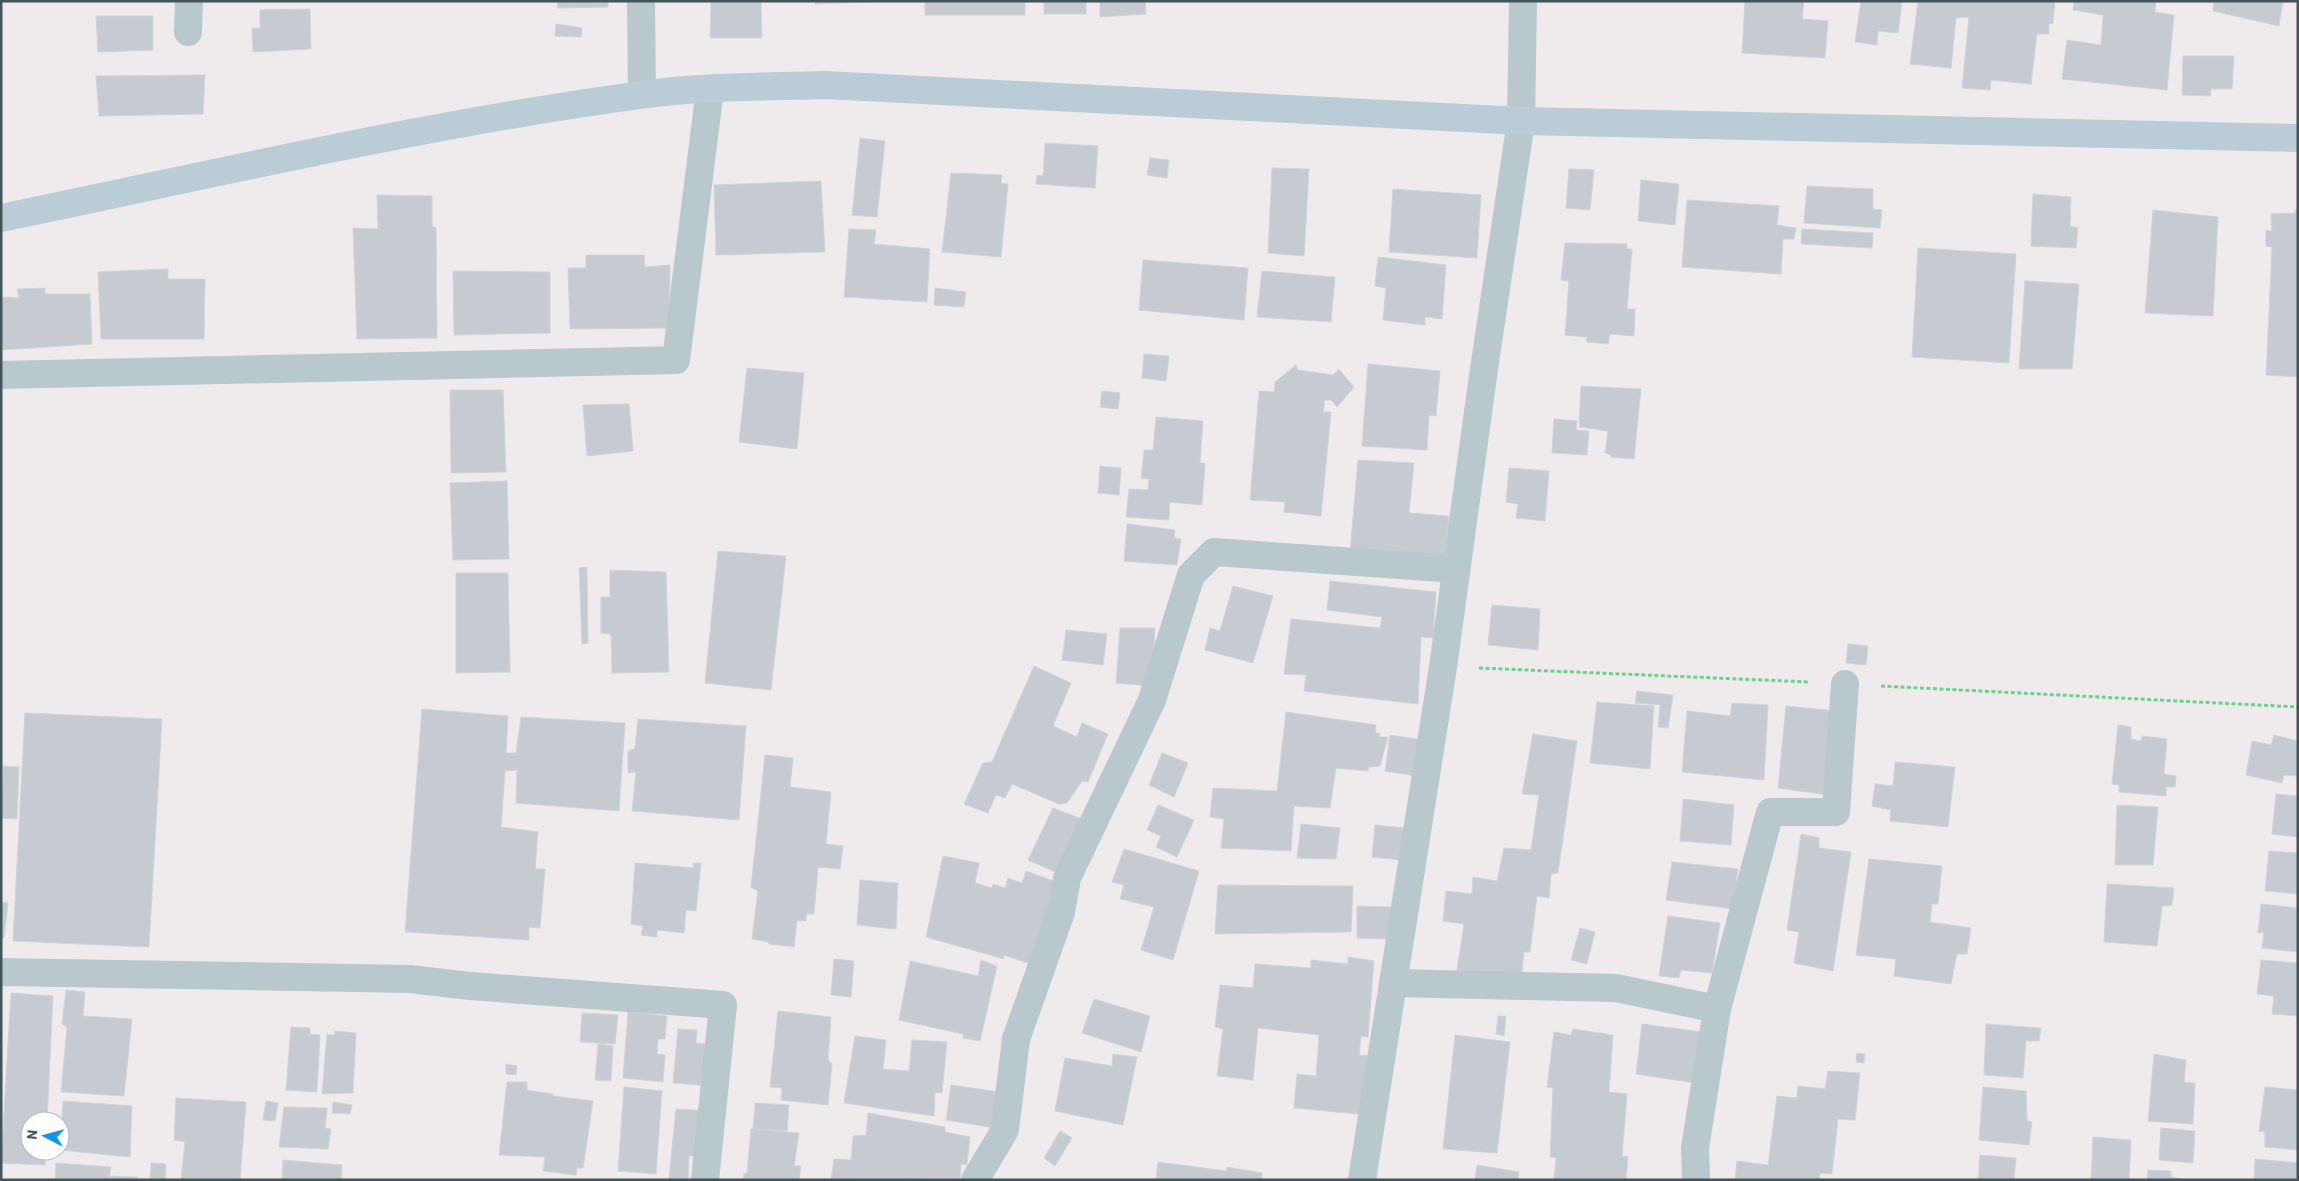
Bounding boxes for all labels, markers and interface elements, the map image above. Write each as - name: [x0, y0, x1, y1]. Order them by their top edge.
- north arrow: [20, 1111, 70, 1161]
- text: N: [23, 1129, 41, 1140]

